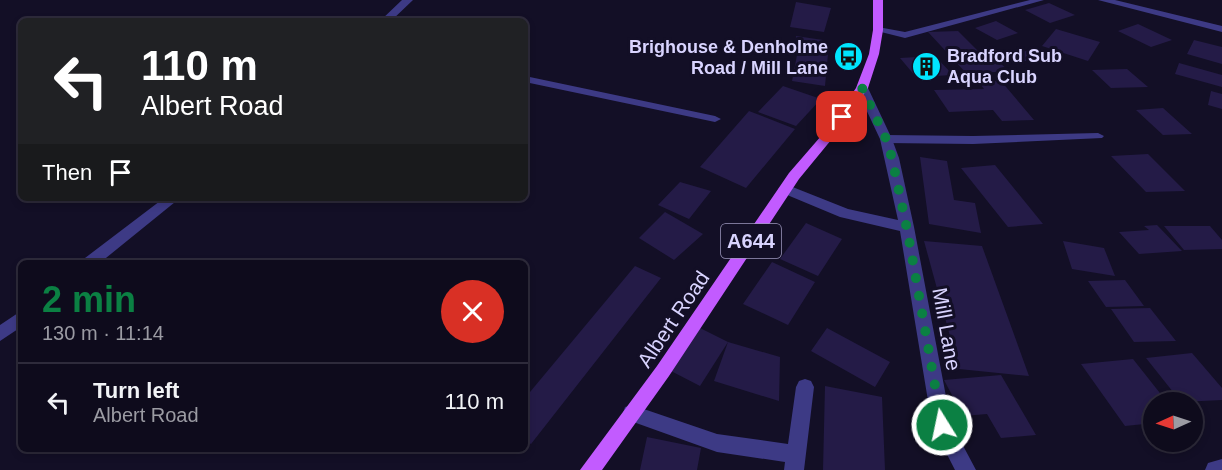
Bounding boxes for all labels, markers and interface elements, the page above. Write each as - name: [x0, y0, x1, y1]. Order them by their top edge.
- place label: Brighouse & Denholme Road / Mill Lane: [629, 37, 828, 78]
- bus stop icon: Brighouse & Denholme Road / Mill Lane: [833, 41, 865, 73]
- icon: left: [42, 42, 120, 120]
- text: 110 m: [141, 42, 258, 89]
- place label: Bradford Sub Aqua Club: [947, 46, 1062, 87]
- building icon: Bradford Sub Aqua Club: [910, 50, 942, 82]
- text: Albert Road: [141, 91, 284, 121]
- pin: [816, 91, 867, 142]
- icon: arrive: [825, 100, 858, 133]
- icon: arrive: [104, 156, 137, 189]
- text: Then: [42, 160, 92, 185]
- road number: A644: [721, 224, 781, 258]
- street label: Albert Road: [632, 267, 714, 371]
- text: 2 min: [42, 279, 136, 320]
- button: close: [441, 280, 504, 343]
- street label: Mill Lane: [928, 286, 966, 372]
- text: 130 m · 11:14: [42, 322, 164, 344]
- text: Turn left: [93, 378, 179, 403]
- icon: left: [42, 386, 75, 419]
- text: 110 m: [444, 389, 504, 414]
- north arrow: [1143, 392, 1203, 452]
- map controls: [1143, 392, 1203, 452]
- position arrow: [910, 393, 974, 457]
- text: Albert Road: [93, 404, 199, 426]

